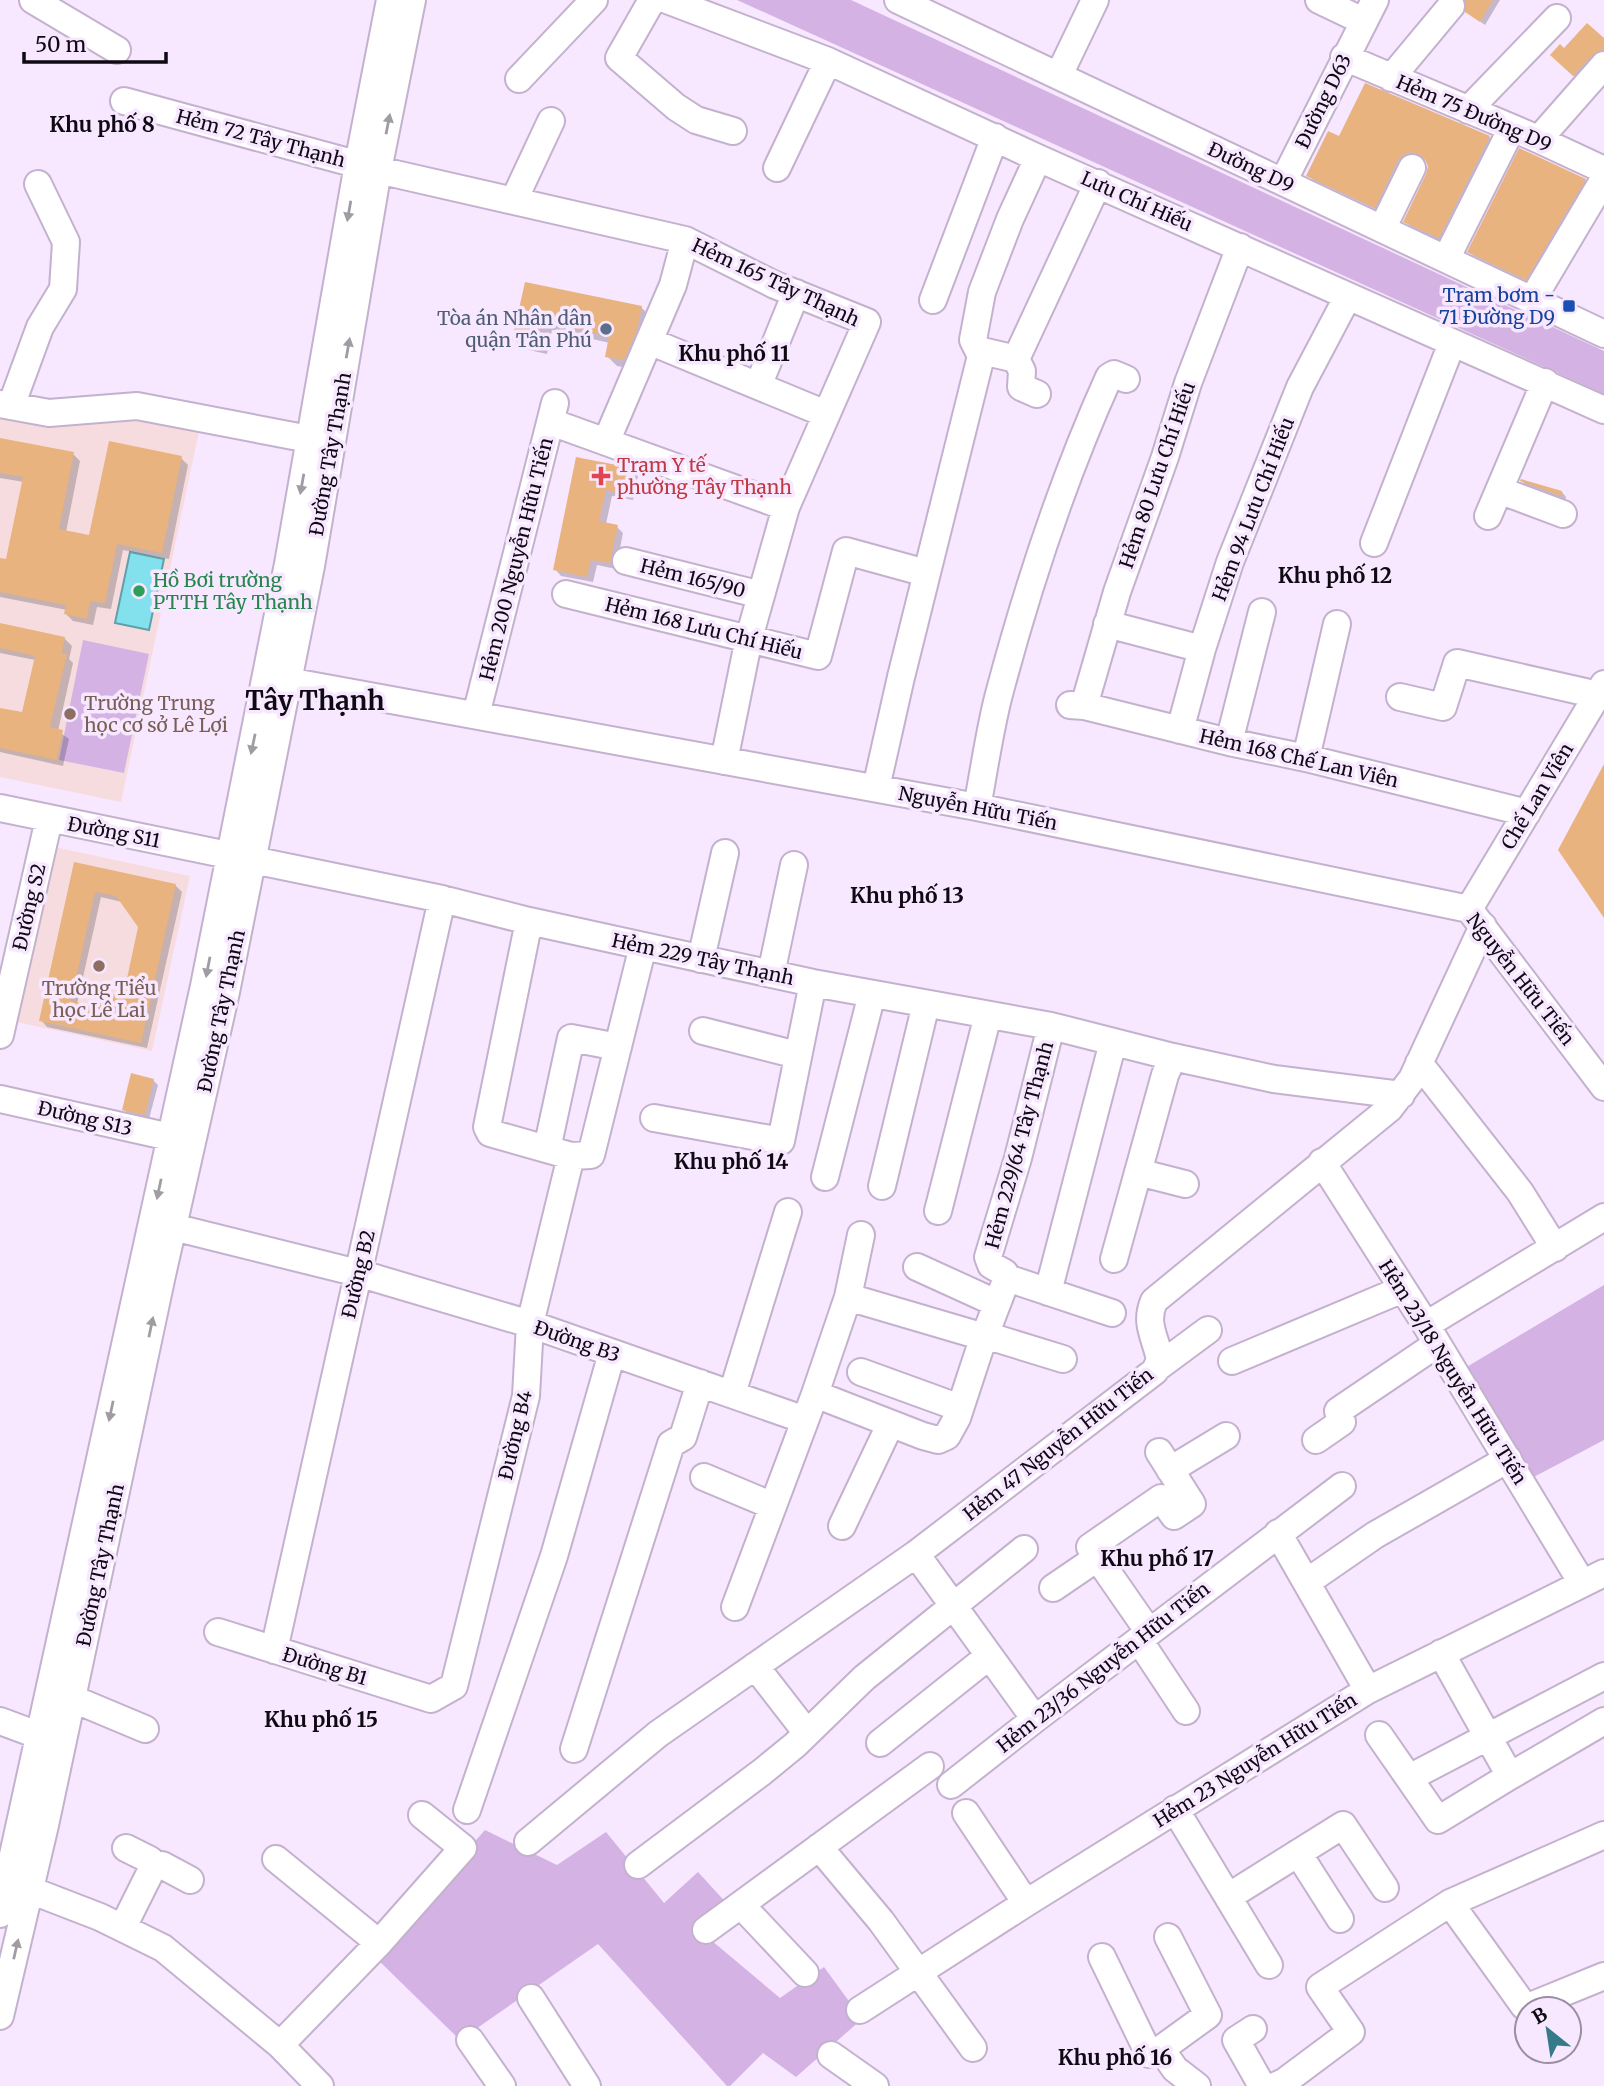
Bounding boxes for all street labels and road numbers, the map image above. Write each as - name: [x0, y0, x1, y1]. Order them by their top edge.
- street label: Đường D63: [1290, 50, 1356, 152]
- street label: Hẻm 75 Đường D9: [1393, 69, 1555, 157]
- street label: Hẻm 72 Tây Thạnh: [174, 104, 349, 172]
- street label: Đường D9: [1204, 137, 1298, 197]
- street label: Lưu Chí Hiếu: [1078, 166, 1196, 236]
- street label: Hẻm 165 Tây Thạnh: [688, 233, 864, 331]
- street label: Đường Tây Thạnh: [304, 370, 356, 538]
- street label: Hẻm 80 Lưu Chí Hiếu: [1114, 379, 1200, 571]
- street label: Hẻm 94 Lưu Chí Hiếu: [1207, 414, 1299, 604]
- street label: Hẻm 200 Nguyễn Hữu Tiến: [473, 434, 558, 683]
- street label: Hẻm 165/90: [638, 553, 748, 603]
- street label: Hẻm 168 Lưu Chí Hiếu: [603, 592, 805, 664]
- street label: Hẻm 168 Chế Lan Viên: [1197, 723, 1401, 793]
- street label: Chế Lan Viên: [1496, 738, 1578, 854]
- street label: Nguyễn Hữu Tiến: [897, 780, 1060, 835]
- street label: Đường S11: [66, 811, 163, 853]
- street label: Đường S2: [7, 861, 51, 953]
- street label: Nguyễn Hữu Tiến: [1462, 907, 1581, 1050]
- street label: Đường Tây Thạnh: [192, 927, 250, 1095]
- street label: Hẻm 229 Tây Thạnh: [610, 928, 797, 990]
- street label: Hẻm 229/64 Tây Thạnh: [980, 1038, 1058, 1251]
- street label: Đường S13: [35, 1095, 135, 1141]
- street label: Đường B2: [336, 1227, 380, 1321]
- street label: Hẻm 23/18 Nguyễn Hữu Tiến: [1374, 1255, 1533, 1489]
- street label: Đường B3: [531, 1315, 623, 1367]
- street label: Hẻm 47 Nguyễn Hữu Tiến: [958, 1361, 1158, 1526]
- street label: Đường B4: [493, 1388, 537, 1482]
- street label: Đường Tây Thạnh: [71, 1481, 129, 1649]
- street label: Hẻm 23/36 Nguyễn Hữu Tiến: [991, 1575, 1215, 1758]
- street label: Đường B1: [280, 1642, 371, 1690]
- street label: Hẻm 23 Nguyễn Hữu Tiến: [1148, 1686, 1362, 1833]

